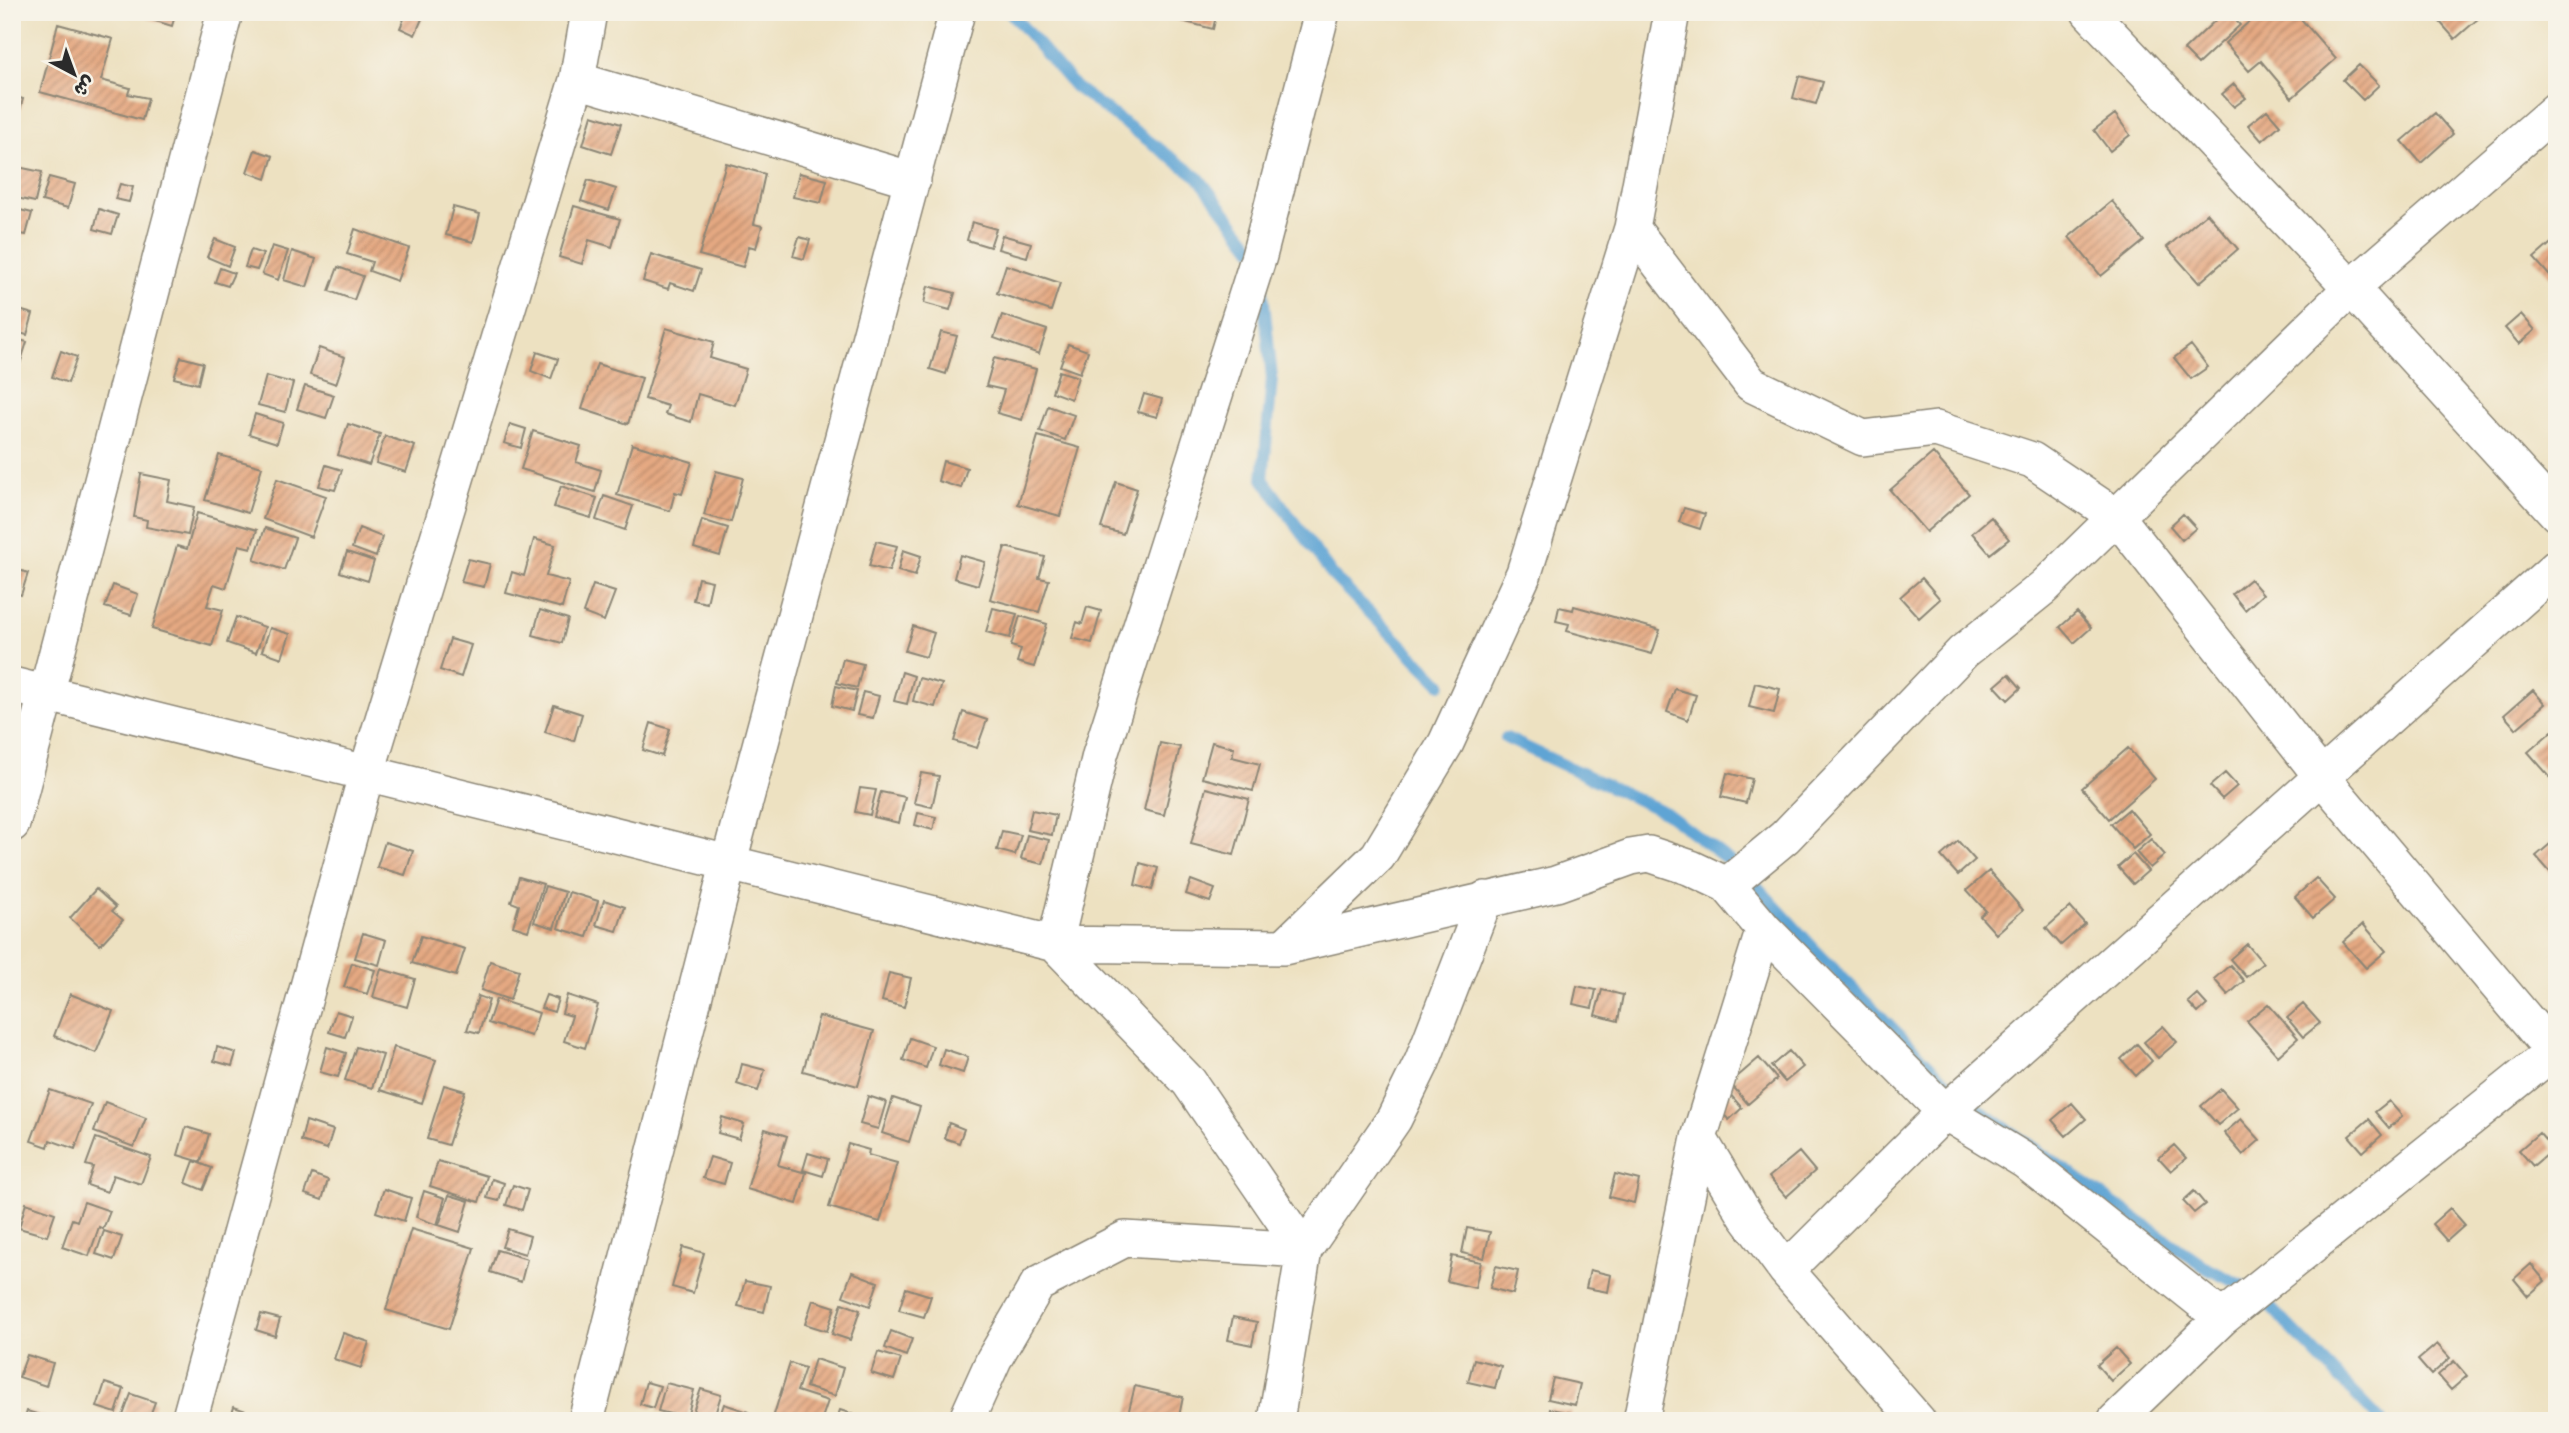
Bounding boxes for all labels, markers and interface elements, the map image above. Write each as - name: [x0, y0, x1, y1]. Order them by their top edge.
- north arrow: [38, 38, 108, 108]
- text: ش: [69, 71, 101, 103]

